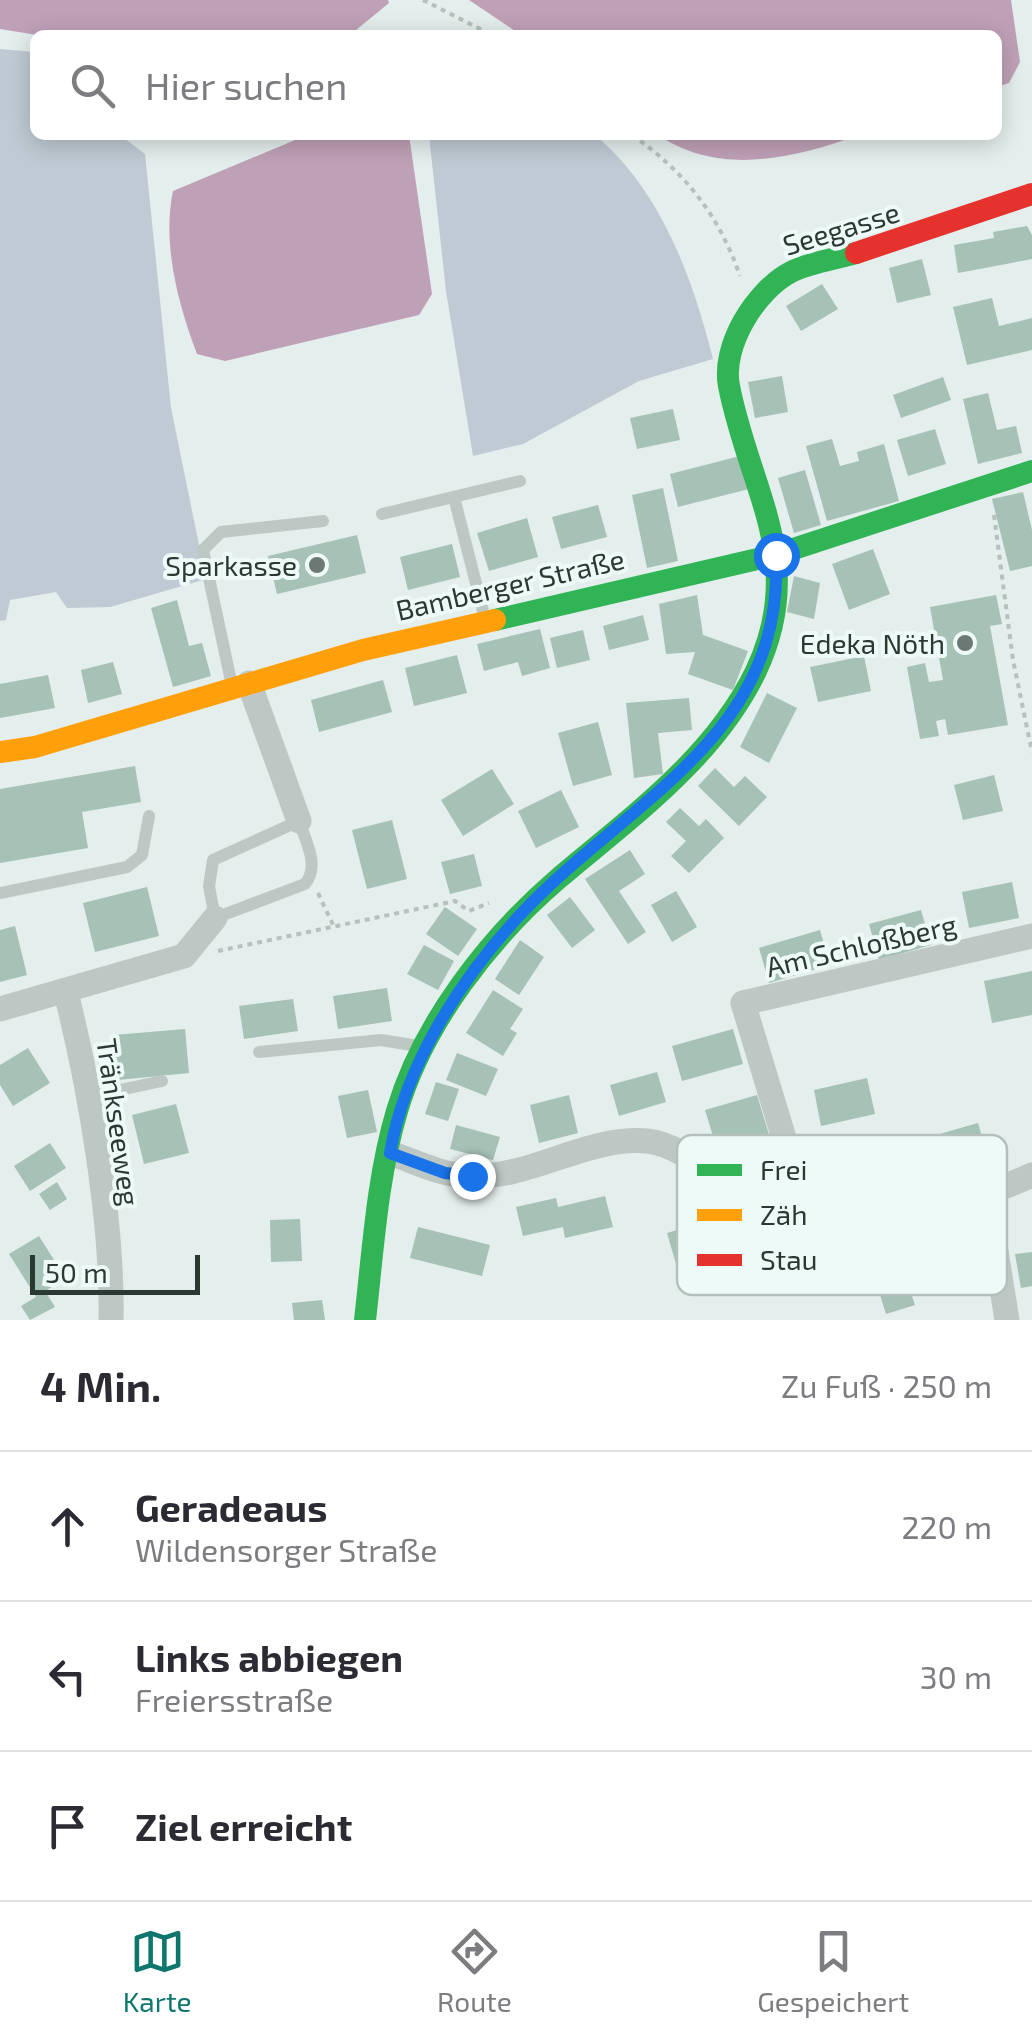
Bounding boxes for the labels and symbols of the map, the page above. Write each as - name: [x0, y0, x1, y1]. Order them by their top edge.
- street label: Seegasse: [779, 194, 903, 262]
- route start: [754, 533, 800, 579]
- street label: Bamberger Straße: [392, 541, 628, 627]
- place label: Sparkasse: [165, 548, 297, 582]
- marker: Sparkasse: [306, 554, 328, 576]
- place label: Edeka Nöth: [800, 626, 945, 660]
- marker: Edeka Nöth: [954, 632, 976, 654]
- street label: Am Schloßberg: [762, 906, 960, 983]
- street label: Tränkseeweg: [90, 1036, 148, 1208]
- legend: [677, 1135, 1007, 1295]
- text: Frei: [760, 1152, 807, 1186]
- route end: [450, 1154, 496, 1200]
- text: Zäh: [760, 1197, 808, 1231]
- text: Stau: [760, 1242, 818, 1276]
- scale bar: [30, 1250, 200, 1294]

